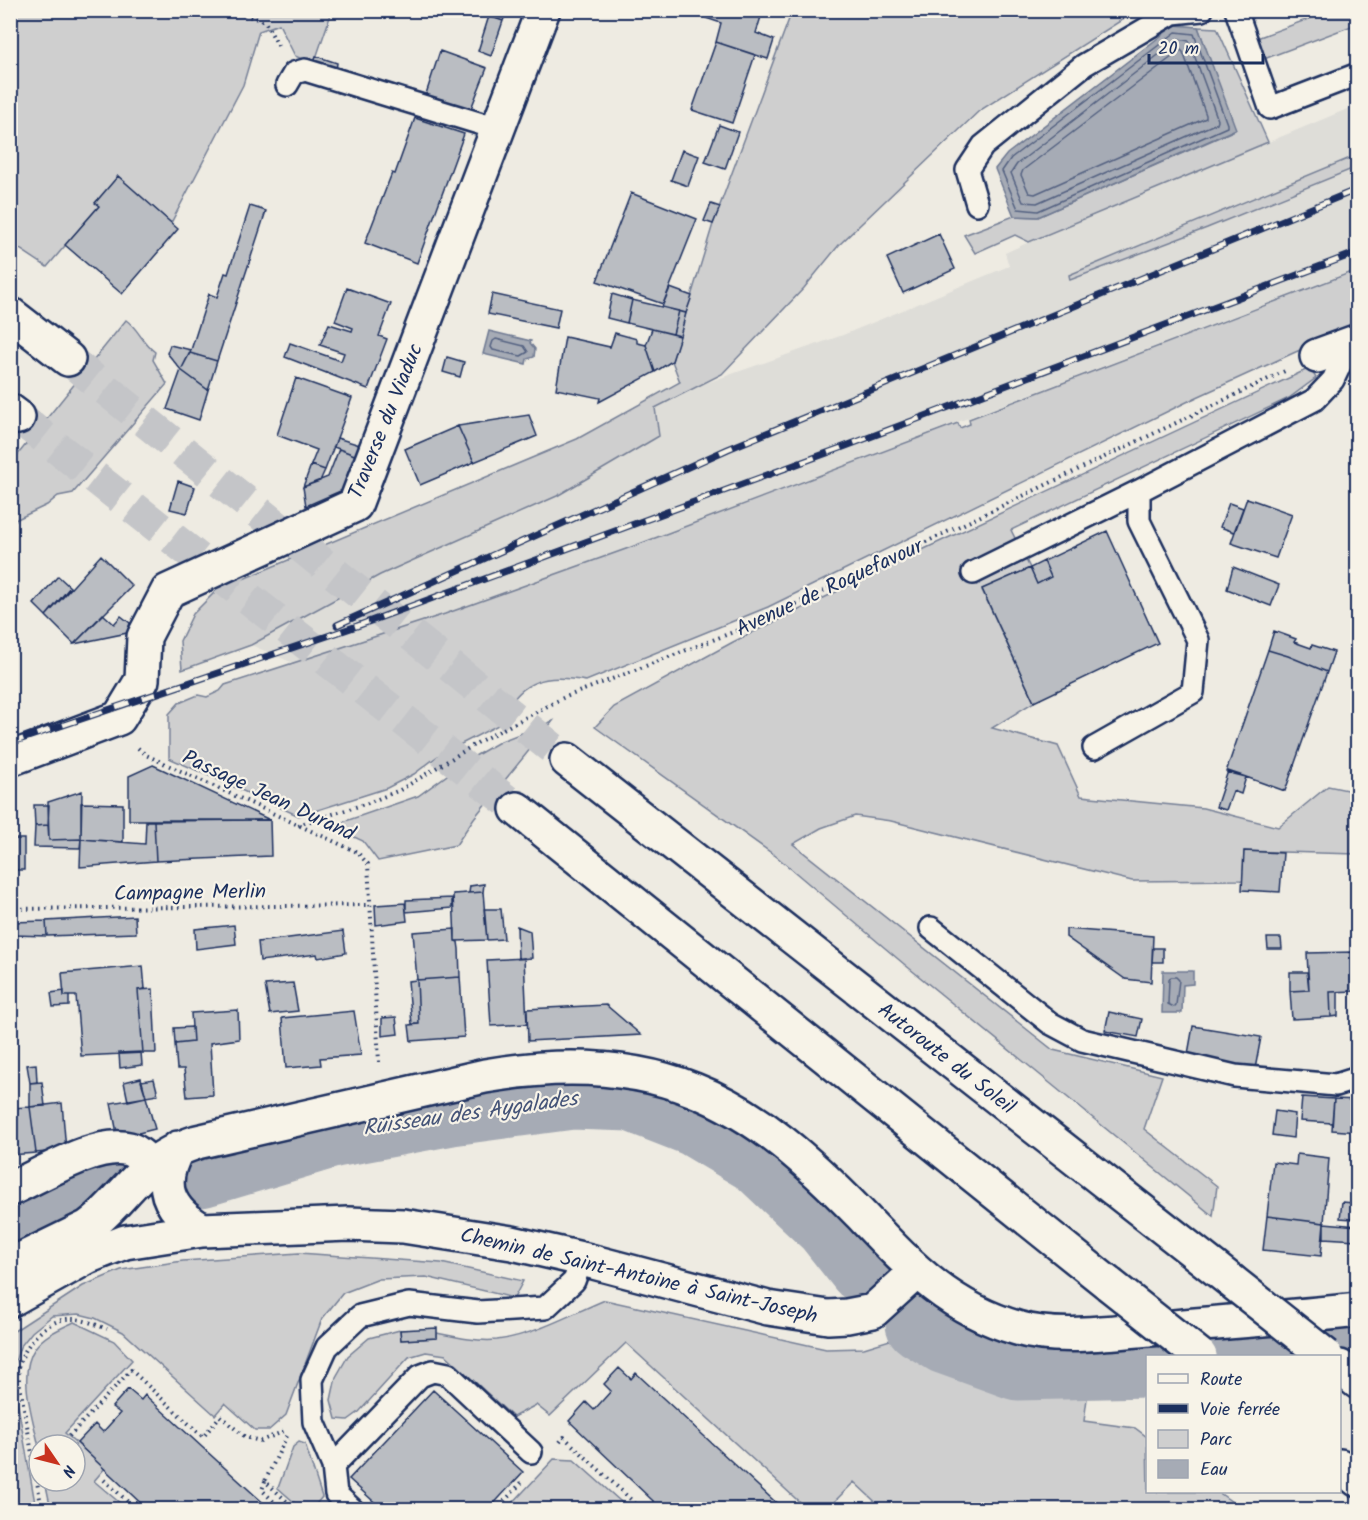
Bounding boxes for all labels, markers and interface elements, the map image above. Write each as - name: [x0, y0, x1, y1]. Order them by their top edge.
- scale bar: [1149, 27, 1263, 65]
- text: 20 m: [1158, 35, 1199, 64]
- street label: Traverse du Viaduc: [340, 339, 433, 504]
- street label: Avenue de Roquefavour: [731, 530, 930, 646]
- street label: Passage Jean Durand: [176, 742, 361, 851]
- street label: Campagne Merlin: [114, 876, 266, 911]
- street label: Autoroute du Soleil: [870, 995, 1022, 1124]
- water label: Ruisseau des Aygalades: [361, 1082, 583, 1147]
- street label: Chemin de Saint-Antoine à Saint-Joseph: [457, 1219, 821, 1334]
- legend: [1146, 1355, 1341, 1493]
- text: Route: [1200, 1366, 1242, 1395]
- text: Voie ferrée: [1200, 1396, 1280, 1425]
- text: Parc: [1200, 1426, 1232, 1455]
- north arrow: [27, 1433, 87, 1493]
- text: Eau: [1200, 1456, 1228, 1485]
- text: N: [55, 1459, 81, 1482]

